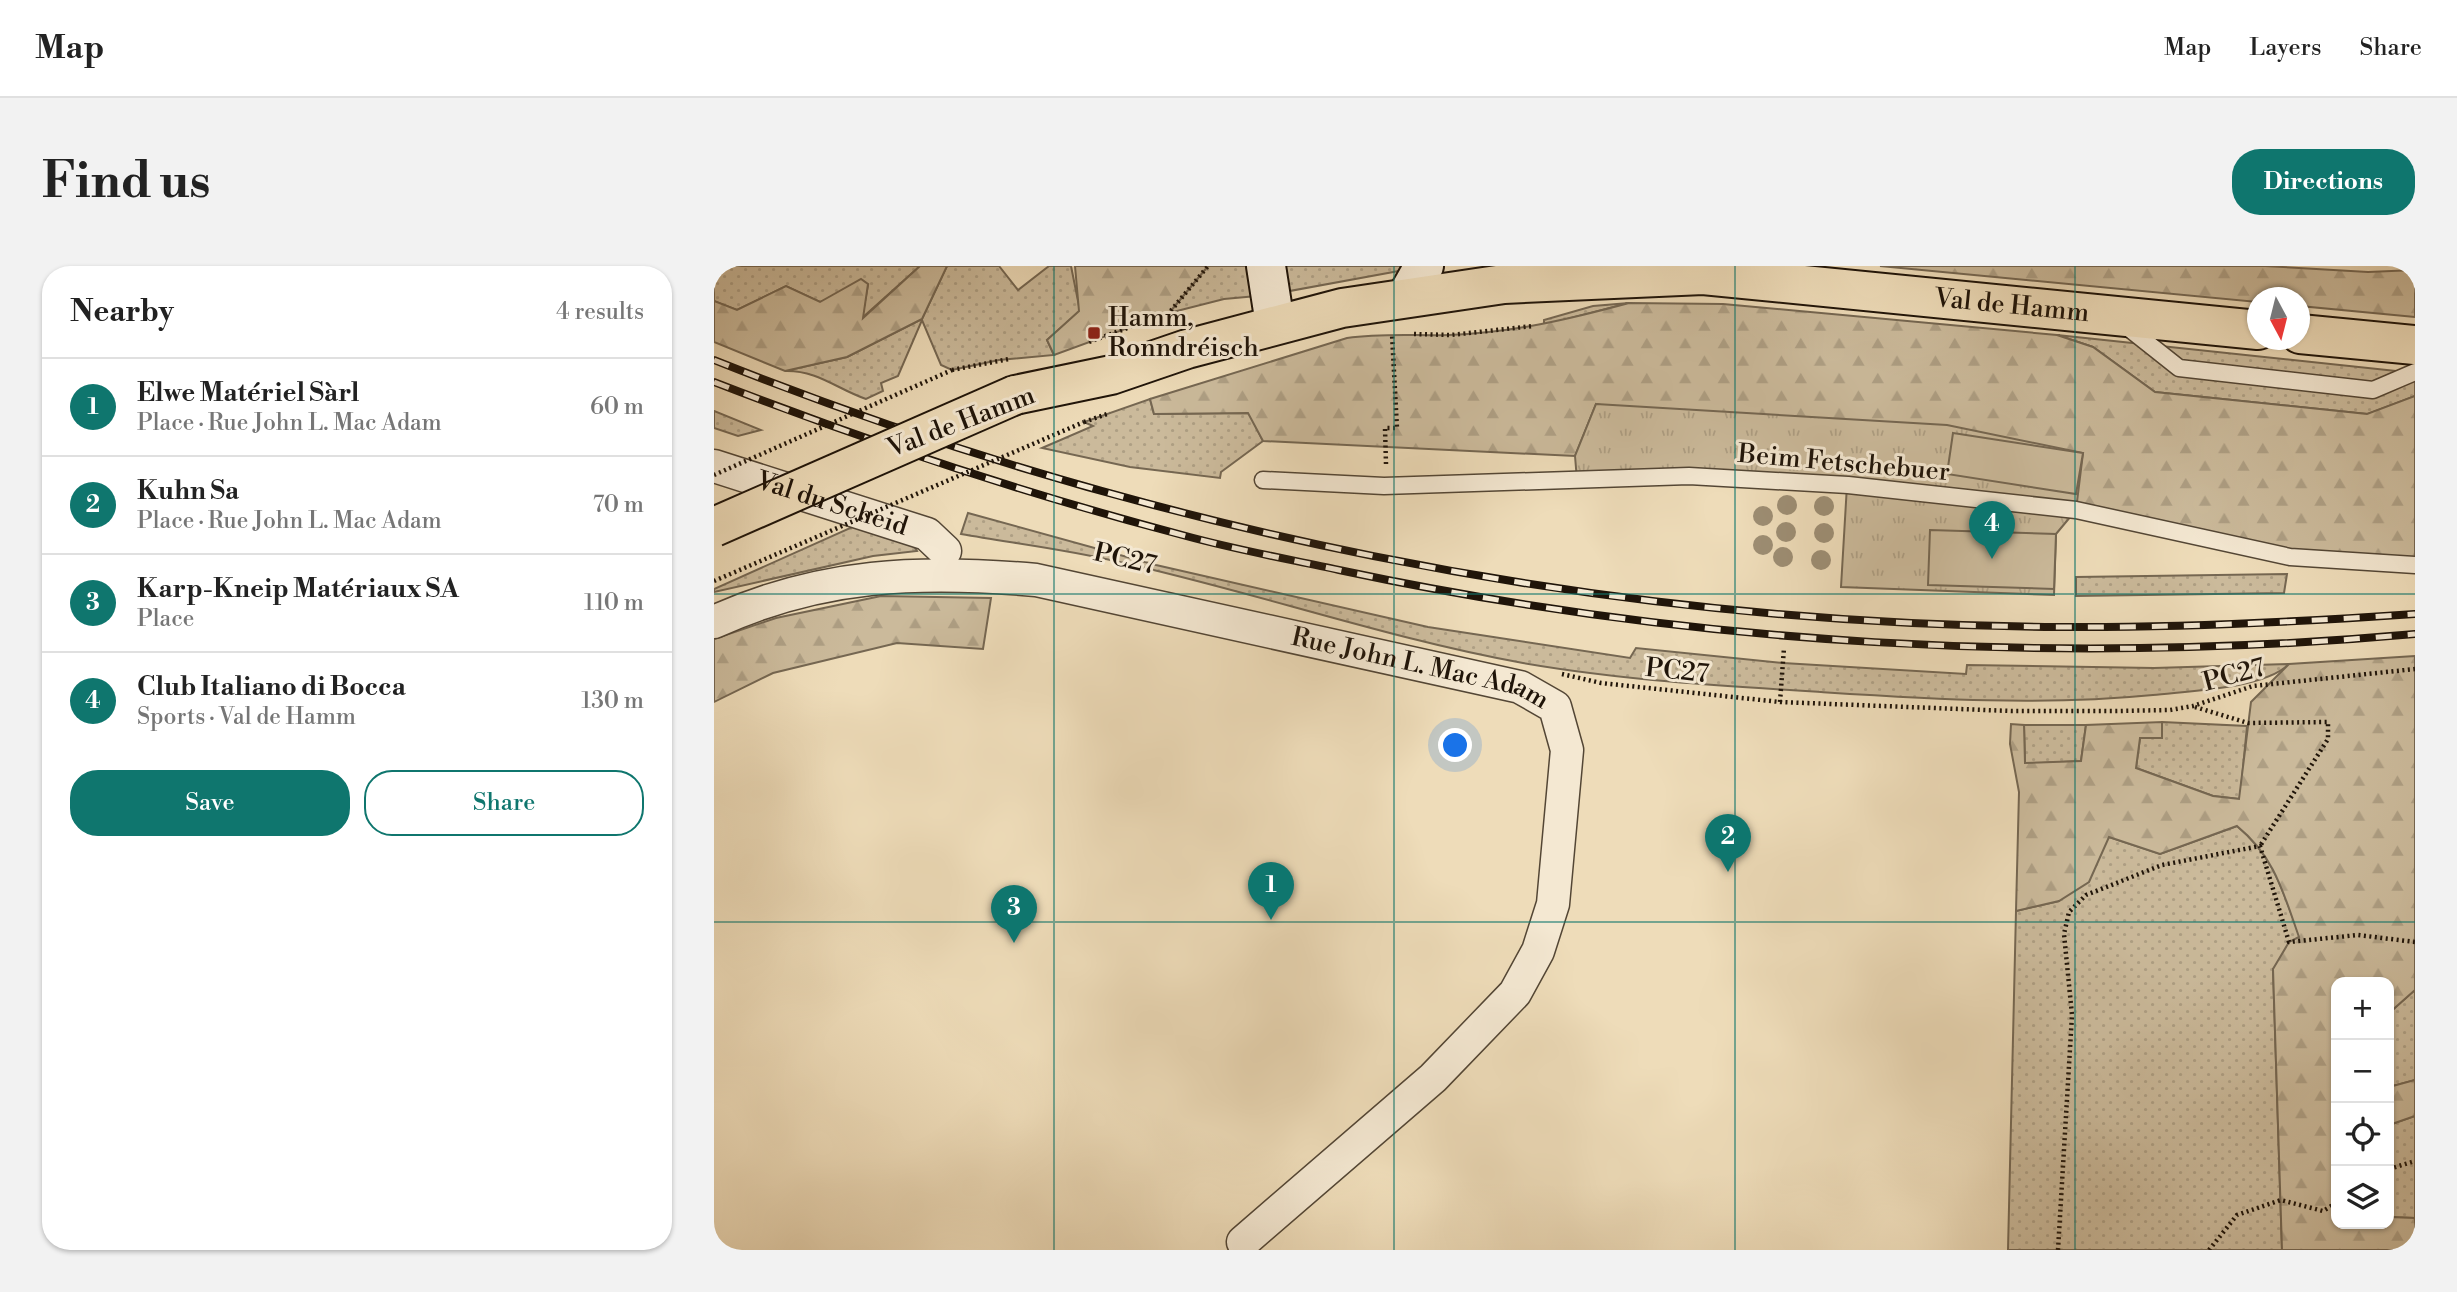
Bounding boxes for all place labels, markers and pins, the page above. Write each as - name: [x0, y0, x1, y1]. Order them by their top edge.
- place label: Hamm, Ronndréisch: [1108, 302, 1259, 364]
- marker: Hamm, Ronndréisch: [1086, 325, 1102, 341]
- pin: 4: [1969, 501, 2015, 559]
- pin: 2: [1705, 814, 1751, 872]
- pin: 1: [1248, 862, 1294, 920]
- pin: 3: [991, 885, 1037, 943]

